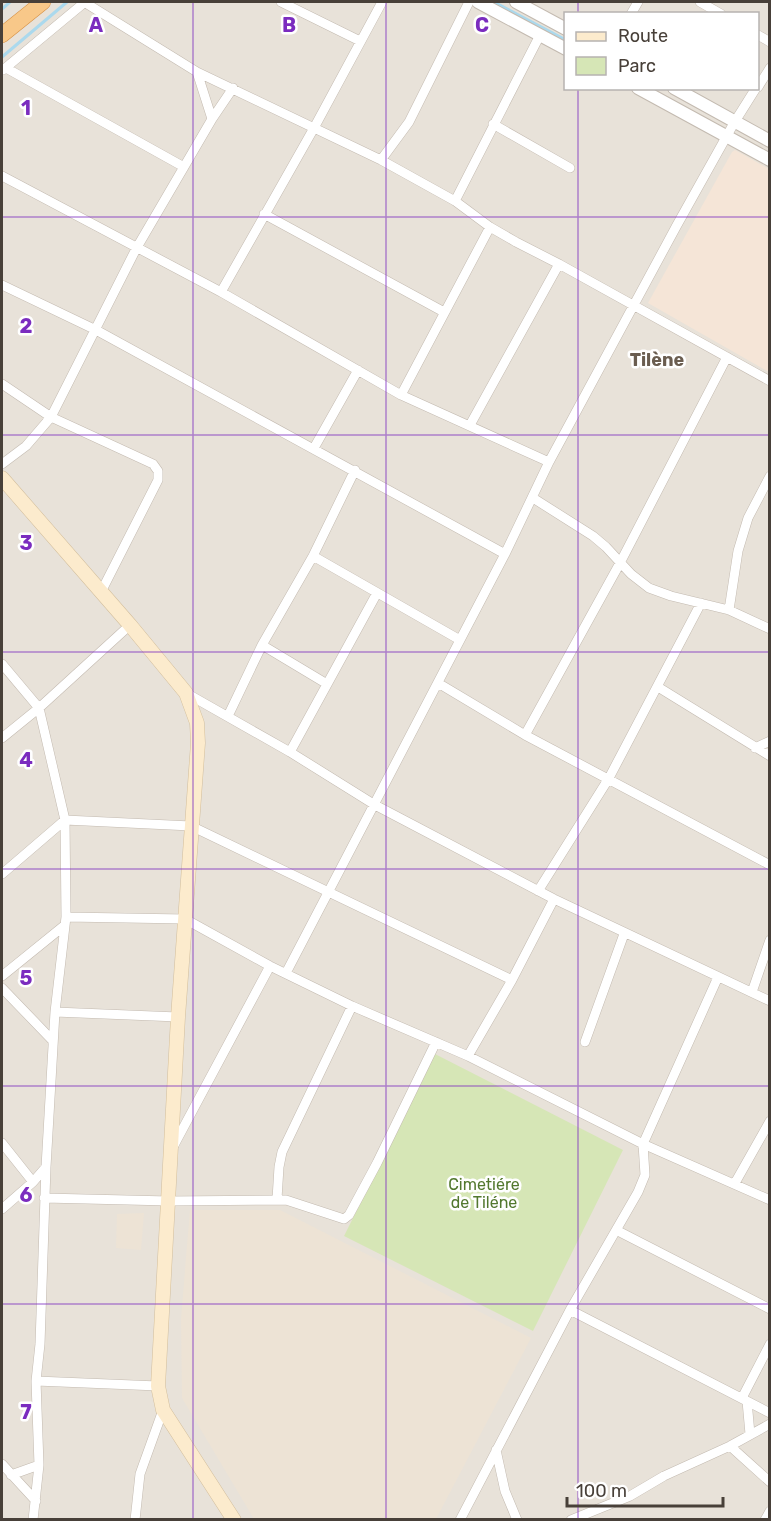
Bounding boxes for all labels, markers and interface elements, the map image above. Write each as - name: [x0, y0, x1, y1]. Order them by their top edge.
- legend: [564, 12, 759, 90]
- text: A: [89, 13, 104, 37]
- text: B: [282, 13, 296, 37]
- text: C: [475, 13, 489, 37]
- text: Route: [618, 25, 668, 47]
- text: Parc: [618, 55, 656, 77]
- text: 1: [21, 96, 31, 120]
- text: 2: [20, 314, 33, 338]
- district label: Tilène: [630, 349, 685, 371]
- text: 3: [19, 531, 33, 555]
- text: 4: [19, 748, 33, 772]
- text: 5: [20, 966, 33, 990]
- park label: Cimetiére de Tiléne: [448, 1175, 520, 1212]
- text: 6: [19, 1183, 33, 1207]
- text: 7: [20, 1400, 32, 1424]
- scale bar: [567, 1470, 723, 1508]
- text: 100 m: [576, 1480, 627, 1502]

